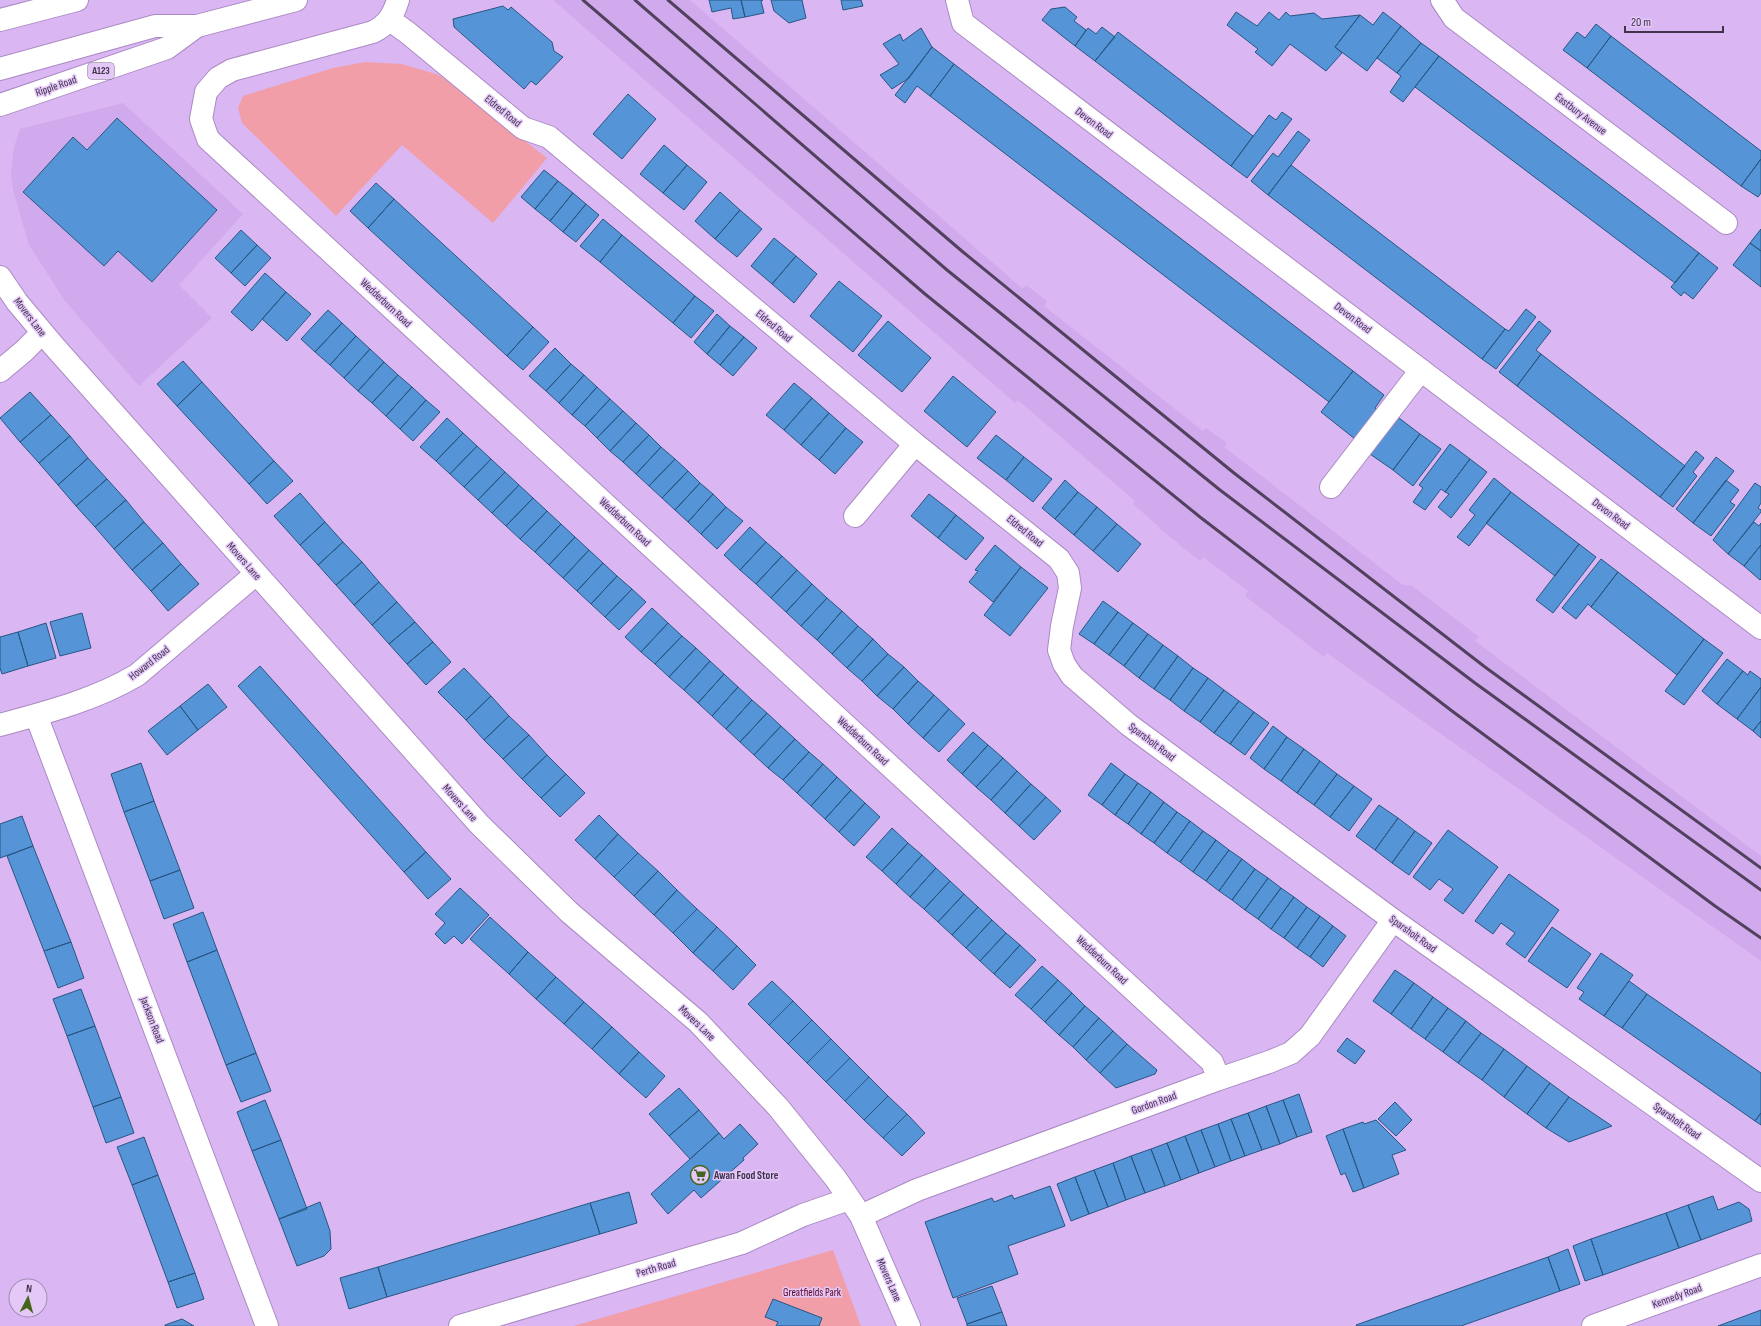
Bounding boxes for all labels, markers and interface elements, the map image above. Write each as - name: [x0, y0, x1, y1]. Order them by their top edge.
- scale bar: [1625, 8, 1723, 34]
- text: 20 m: [1631, 15, 1651, 30]
- road number: A123: [88, 63, 114, 79]
- street label: Ripple Road: [34, 73, 79, 99]
- street label: Eastbury Avenue: [1553, 90, 1609, 138]
- street label: Eldred Road: [482, 92, 524, 130]
- street label: Devon Road: [1073, 105, 1116, 141]
- street label: Wedderburn Road: [358, 276, 415, 330]
- street label: Movers Lane: [11, 295, 49, 339]
- street label: Devon Road: [1332, 300, 1375, 336]
- street label: Eldred Road: [753, 307, 795, 345]
- street label: Wedderburn Road: [597, 495, 654, 549]
- street label: Devon Road: [1590, 496, 1633, 532]
- street label: Eldred Road: [1004, 512, 1046, 550]
- street label: Movers Lane: [224, 539, 264, 583]
- street label: Howard Road: [126, 643, 172, 683]
- street label: Wedderburn Road: [835, 714, 892, 768]
- street label: Sparsholt Road: [1126, 720, 1178, 764]
- street label: Movers Lane: [440, 782, 480, 824]
- street label: Sparsholt Road: [1387, 913, 1439, 956]
- street label: Wedderburn Road: [1074, 933, 1131, 987]
- street label: Jackson Road: [137, 994, 167, 1045]
- street label: Movers Lane: [676, 1002, 718, 1044]
- street label: Gordon Road: [1130, 1089, 1179, 1117]
- street label: Sparsholt Road: [1651, 1100, 1704, 1142]
- supermarket icon: Awan Food Store: [689, 1164, 711, 1186]
- place label: Awan Food Store: [713, 1169, 779, 1182]
- street label: Perth Road: [635, 1256, 678, 1280]
- street label: Movers Lane: [874, 1256, 904, 1304]
- north arrow: [8, 1278, 48, 1318]
- street label: Kennedy Road: [1650, 1281, 1704, 1311]
- text: N: [25, 1282, 33, 1295]
- park label: Greatfields Park: [783, 1286, 842, 1299]

